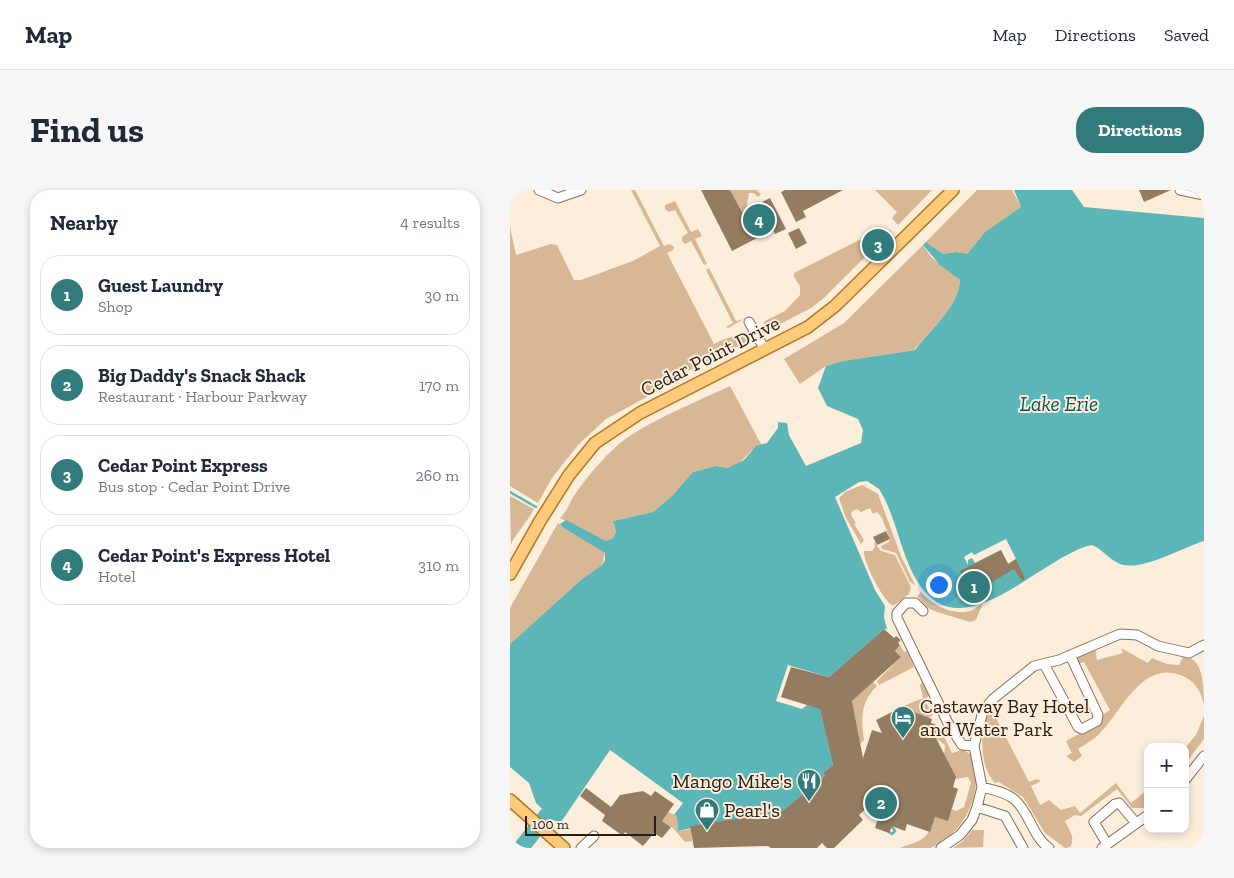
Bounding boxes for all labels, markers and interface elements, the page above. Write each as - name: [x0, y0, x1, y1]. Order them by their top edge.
- text: Map: [25, 20, 72, 49]
- text: Map: [992, 24, 1027, 46]
- text: Directions: [1055, 24, 1136, 46]
- text: Saved: [1164, 24, 1209, 46]
- button: Directions: [1076, 107, 1204, 153]
- text: Find us: [30, 109, 144, 151]
- pin: 4: [743, 201, 775, 239]
- text: Nearby: [50, 210, 118, 235]
- text: 4 results: [400, 213, 460, 232]
- pin: 3: [862, 226, 894, 264]
- text: Guest Laundry: [98, 274, 223, 297]
- text: 1: [64, 286, 70, 305]
- text: 30 m: [425, 286, 459, 305]
- text: Shop: [98, 297, 133, 316]
- street label: Cedar Point Drive: [636, 311, 784, 401]
- text: Big Daddy's Snack Shack: [98, 364, 306, 387]
- text: 2: [63, 376, 71, 395]
- text: 170 m: [419, 376, 459, 395]
- text: Restaurant · Harbour Parkway: [98, 387, 307, 406]
- water label: Lake Erie: [1020, 391, 1098, 416]
- text: Cedar Point Express: [98, 454, 268, 477]
- text: 3: [63, 466, 71, 485]
- text: 260 m: [416, 466, 459, 485]
- text: Bus stop · Cedar Point Drive: [98, 477, 290, 496]
- text: Cedar Point's Express Hotel: [98, 544, 330, 567]
- text: 4: [62, 556, 72, 575]
- text: 310 m: [418, 556, 459, 575]
- text: Hotel: [98, 567, 136, 586]
- pin: 1: [958, 568, 990, 606]
- your location: [926, 572, 952, 598]
- place label: Castaway Bay Hotel and Water Park: [920, 694, 1090, 741]
- hotel icon: Castaway Bay Hotel and Water Park: [890, 705, 916, 739]
- map controls: [1144, 743, 1189, 833]
- button: +: [1144, 743, 1189, 788]
- restaurant icon: Mango Mike's: [796, 768, 822, 802]
- place label: Mango Mike's: [673, 769, 792, 793]
- pin: 2: [865, 784, 897, 822]
- button: −: [1144, 788, 1189, 833]
- shop icon: Pearl's: [694, 797, 720, 831]
- place label: Pearl's: [724, 798, 780, 822]
- scale bar: [525, 813, 656, 836]
- text: 100 m: [532, 816, 569, 833]

